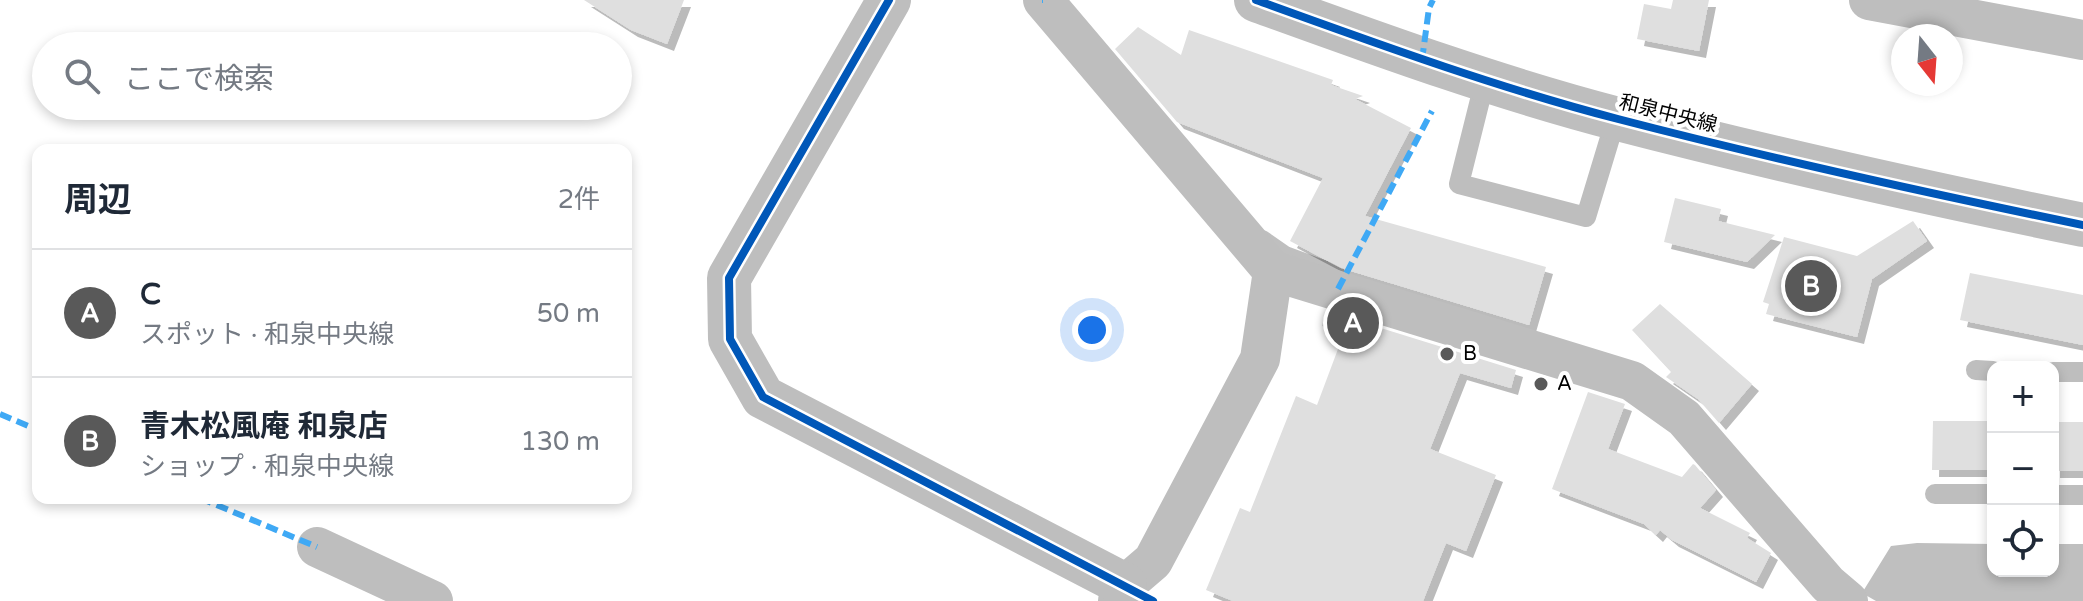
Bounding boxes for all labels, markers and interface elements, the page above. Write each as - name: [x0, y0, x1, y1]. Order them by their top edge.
- north arrow: [1891, 24, 1963, 96]
- search box: [32, 32, 632, 120]
- icon: search: [60, 54, 104, 98]
- text: ここで検索: [124, 61, 274, 98]
- street label: 和泉中央線: [1617, 90, 1719, 138]
- text: 周辺: [64, 180, 132, 221]
- text: 2件: [558, 184, 600, 215]
- pin: B: [1785, 256, 1837, 316]
- text: C: [140, 276, 161, 313]
- pin: A: [1327, 293, 1379, 353]
- text: A: [80, 298, 100, 329]
- text: 50 m: [537, 298, 600, 329]
- your location: [1072, 310, 1112, 350]
- text: スポット · 和泉中央線: [140, 319, 394, 350]
- place label: B: [1463, 342, 1477, 366]
- marker: B: [1438, 345, 1456, 363]
- map controls: [1987, 361, 2059, 577]
- button: +: [1987, 361, 2059, 433]
- place label: A: [1557, 372, 1572, 396]
- marker: A: [1532, 375, 1550, 393]
- text: 青木松風庵 和泉店: [140, 408, 388, 445]
- text: B: [81, 426, 99, 457]
- text: 130 m: [520, 426, 600, 457]
- button: −: [1987, 433, 2059, 505]
- text: ショップ · 和泉中央線: [140, 451, 394, 482]
- button: locate: [1987, 505, 2059, 577]

